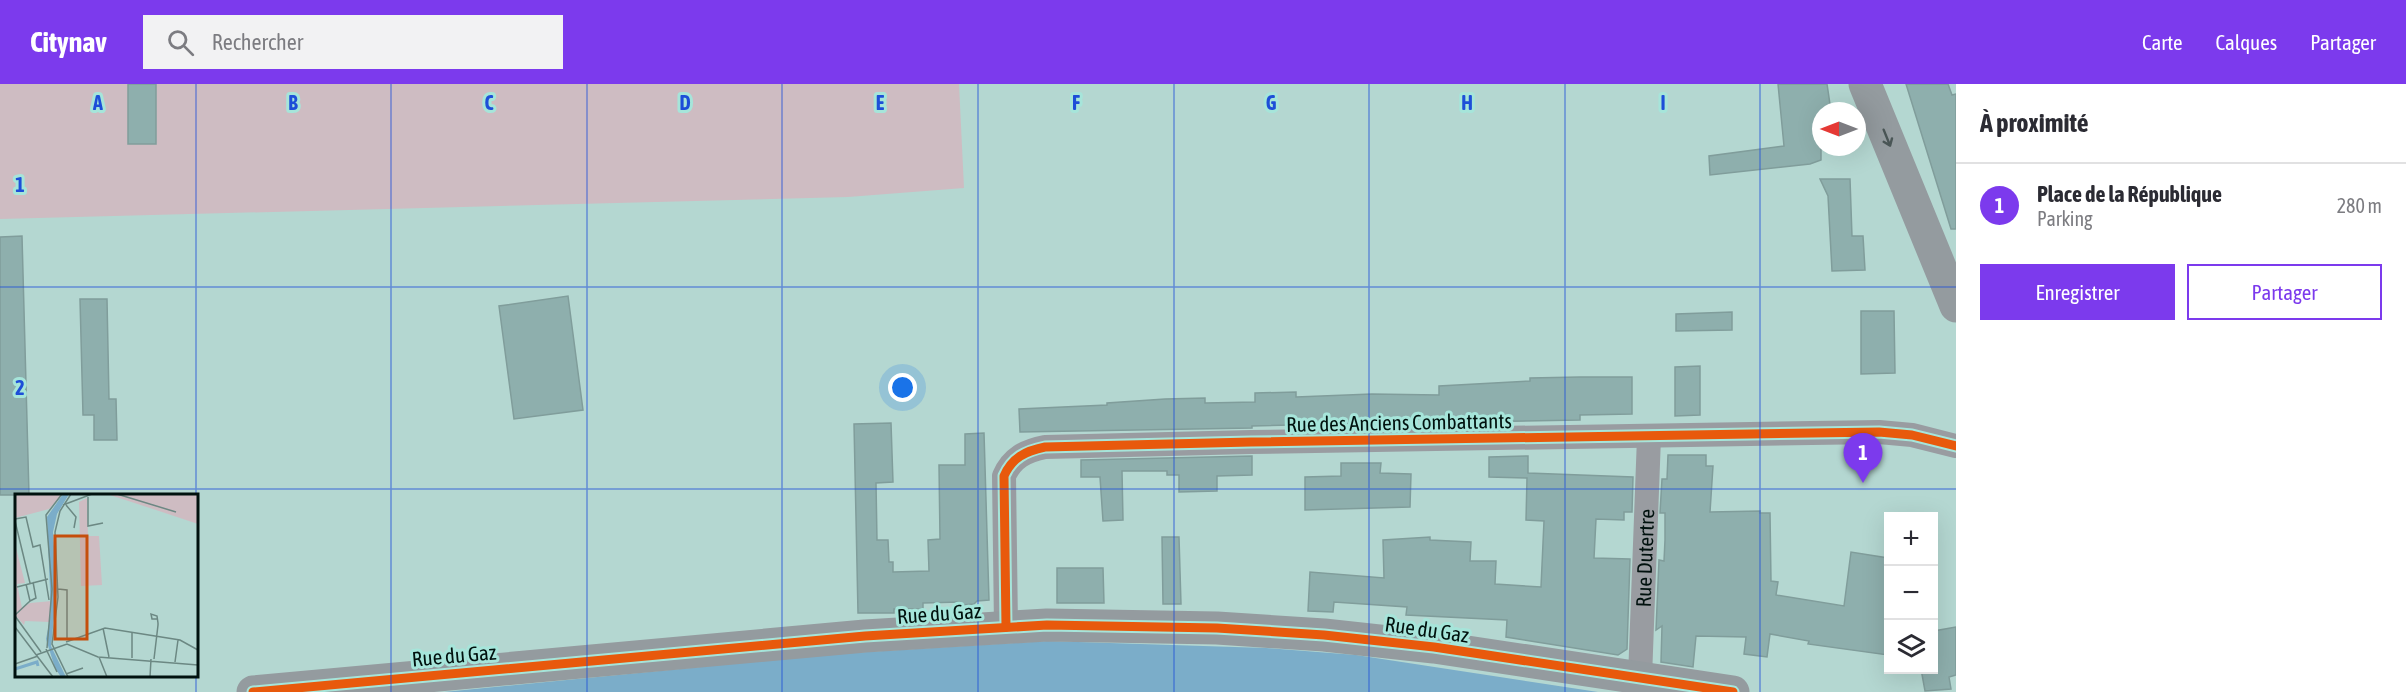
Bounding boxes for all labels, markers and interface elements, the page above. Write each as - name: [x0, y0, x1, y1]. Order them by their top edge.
- search box: [143, 15, 563, 69]
- text: Citynav: [30, 26, 107, 58]
- icon: search: [164, 26, 197, 59]
- text: Rechercher: [212, 29, 303, 55]
- text: Carte: [2142, 30, 2183, 54]
- text: Calques: [2216, 30, 2277, 54]
- text: Partager: [2310, 30, 2376, 54]
- text: A: [92, 91, 103, 114]
- text: B: [288, 91, 298, 114]
- text: C: [485, 91, 494, 114]
- text: D: [679, 91, 691, 114]
- text: E: [876, 91, 885, 114]
- text: F: [1072, 91, 1080, 114]
- text: G: [1266, 91, 1277, 114]
- text: H: [1461, 91, 1473, 114]
- text: I: [1660, 91, 1666, 114]
- north arrow: [1812, 102, 1866, 156]
- text: À proximité: [1980, 108, 2088, 138]
- one-way arrow: [1882, 129, 1893, 147]
- text: 1: [15, 173, 25, 196]
- text: Place de la République: [2037, 181, 2222, 207]
- text: 1: [1995, 194, 2004, 217]
- text: 280 m: [2337, 194, 2382, 217]
- text: Parking: [2037, 207, 2093, 230]
- button: Enregistrer: [1980, 264, 2175, 320]
- button: Partager: [2187, 264, 2382, 320]
- your location: [888, 373, 917, 402]
- text: 2: [15, 376, 25, 399]
- street label: Rue des Anciens Combattants: [1286, 408, 1512, 436]
- pin: 1: [1844, 434, 1882, 483]
- inset map: [15, 494, 198, 677]
- street label: Rue Dutertre: [1631, 509, 1658, 608]
- map controls: [1884, 512, 1938, 674]
- button: +: [1884, 512, 1938, 566]
- button: −: [1884, 566, 1938, 620]
- street label: Rue du Gaz: [896, 598, 982, 628]
- street label: Rue du Gaz: [1383, 611, 1471, 647]
- button: layers: [1884, 620, 1938, 674]
- street label: Rue du Gaz: [411, 639, 498, 671]

